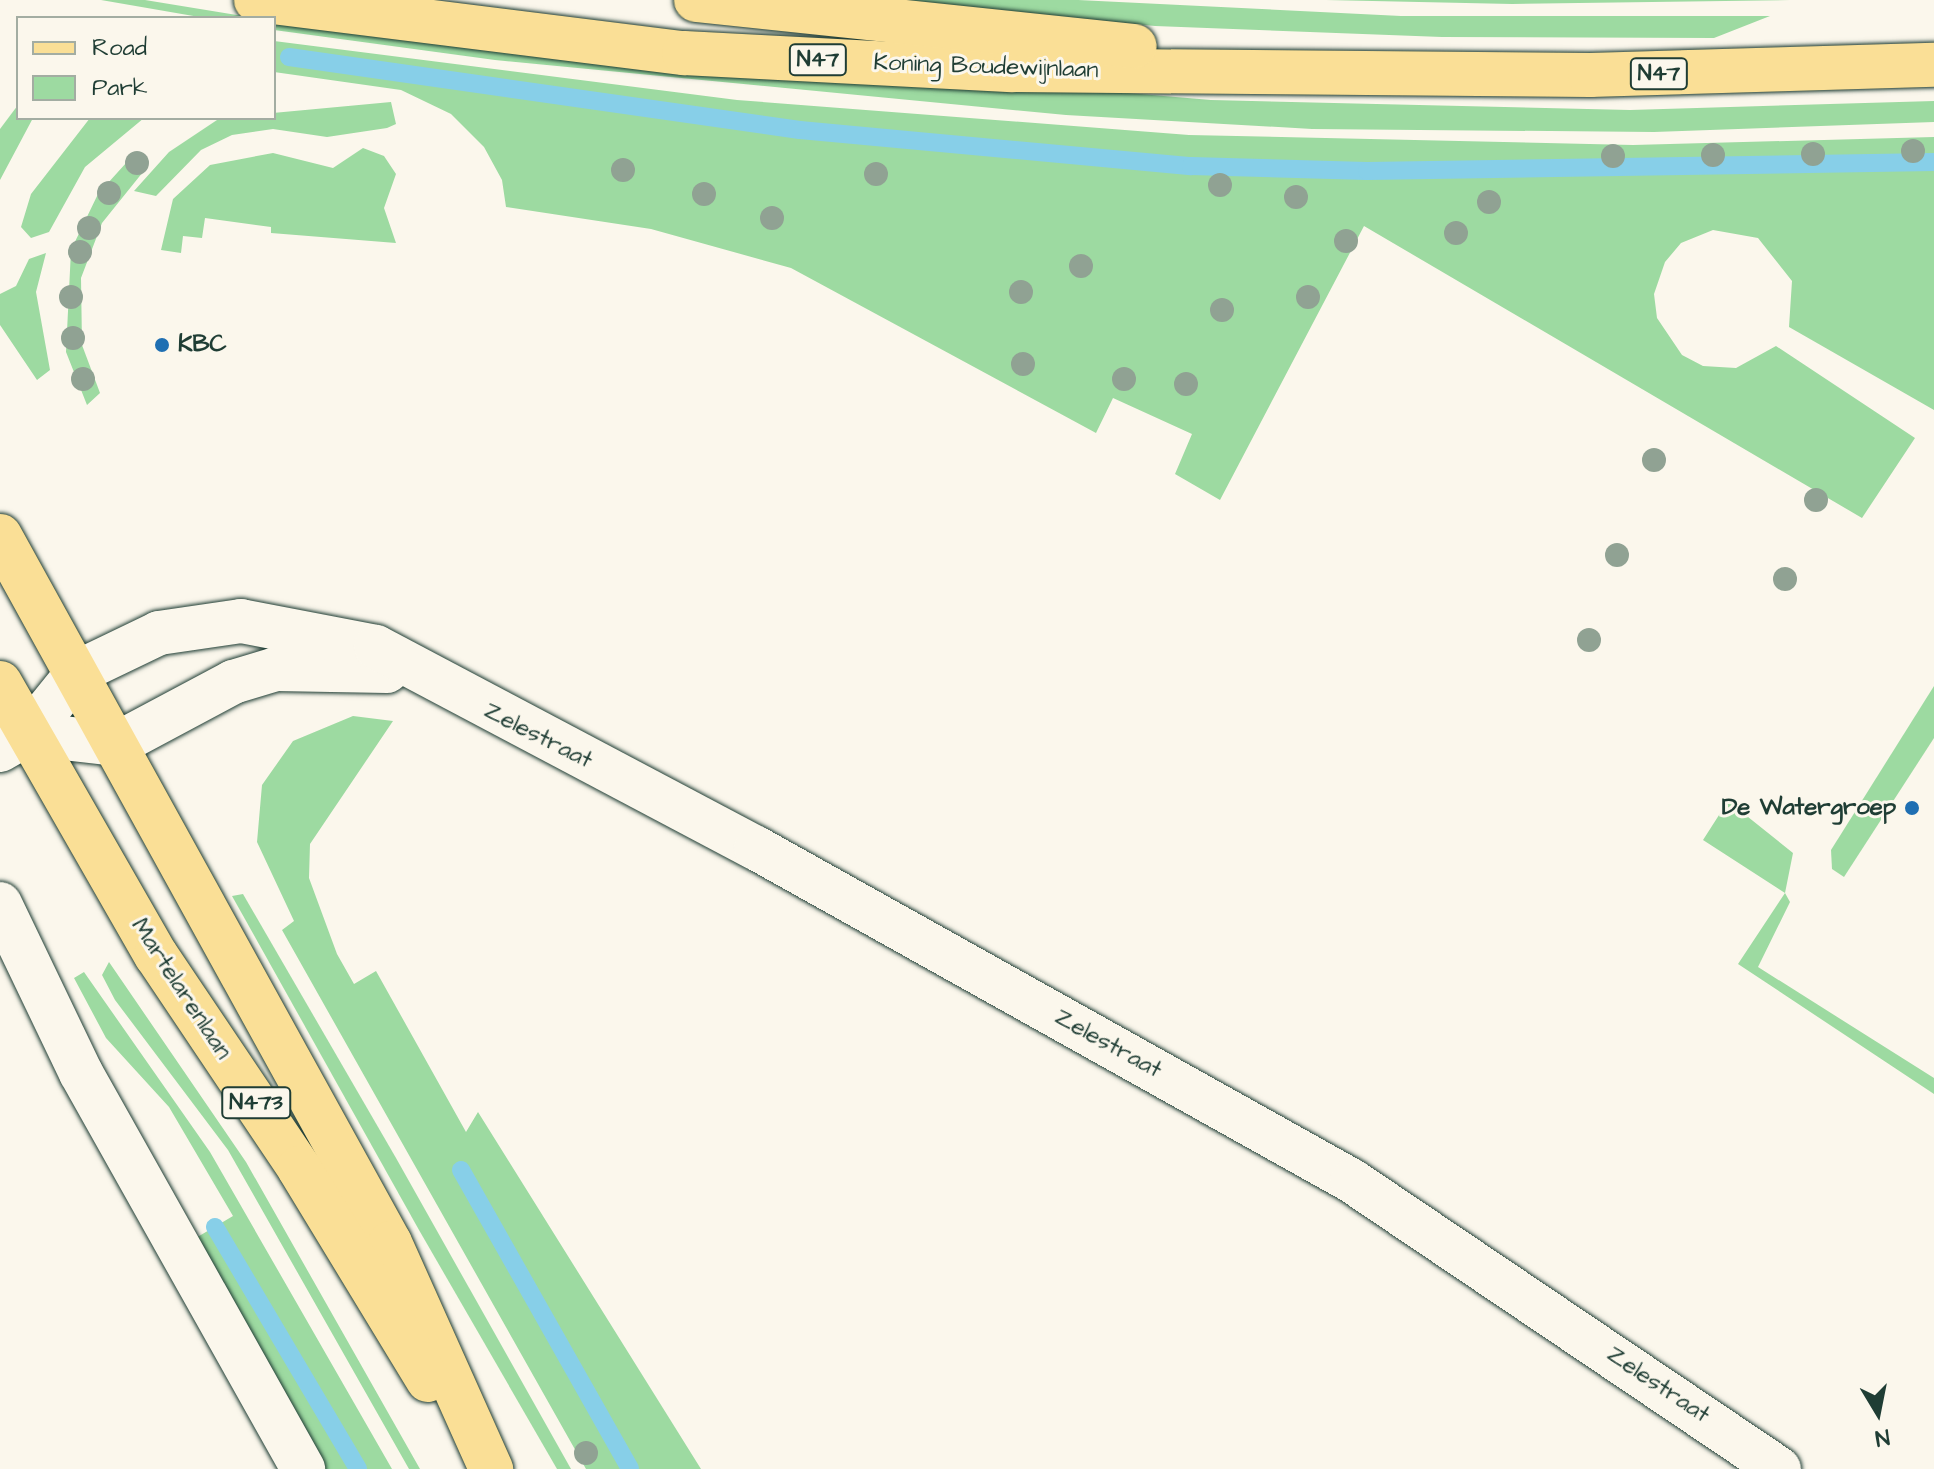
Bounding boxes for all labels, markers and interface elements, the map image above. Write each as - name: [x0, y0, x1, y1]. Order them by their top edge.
- legend: [16, 16, 276, 120]
- text: Road: [92, 31, 147, 65]
- road number: N47: [788, 42, 848, 78]
- street label: Koning Boudewijnlaan: [873, 49, 1099, 85]
- road number: N47: [1629, 56, 1689, 92]
- text: Park: [92, 71, 148, 105]
- place label: KBC: [178, 331, 227, 359]
- marker: KBC: [153, 336, 171, 354]
- street label: Zelestraat: [479, 696, 597, 776]
- place label: De Watergroep: [1722, 794, 1896, 822]
- marker: De Watergroep: [1903, 799, 1921, 817]
- street label: Martelarenlaan: [125, 913, 237, 1065]
- street label: Zelestraat: [1050, 1003, 1166, 1085]
- road number: N473: [220, 1085, 292, 1121]
- street label: Zelestraat: [1601, 1340, 1715, 1430]
- north arrow: [1838, 1373, 1918, 1453]
- text: N: [1873, 1421, 1892, 1454]

